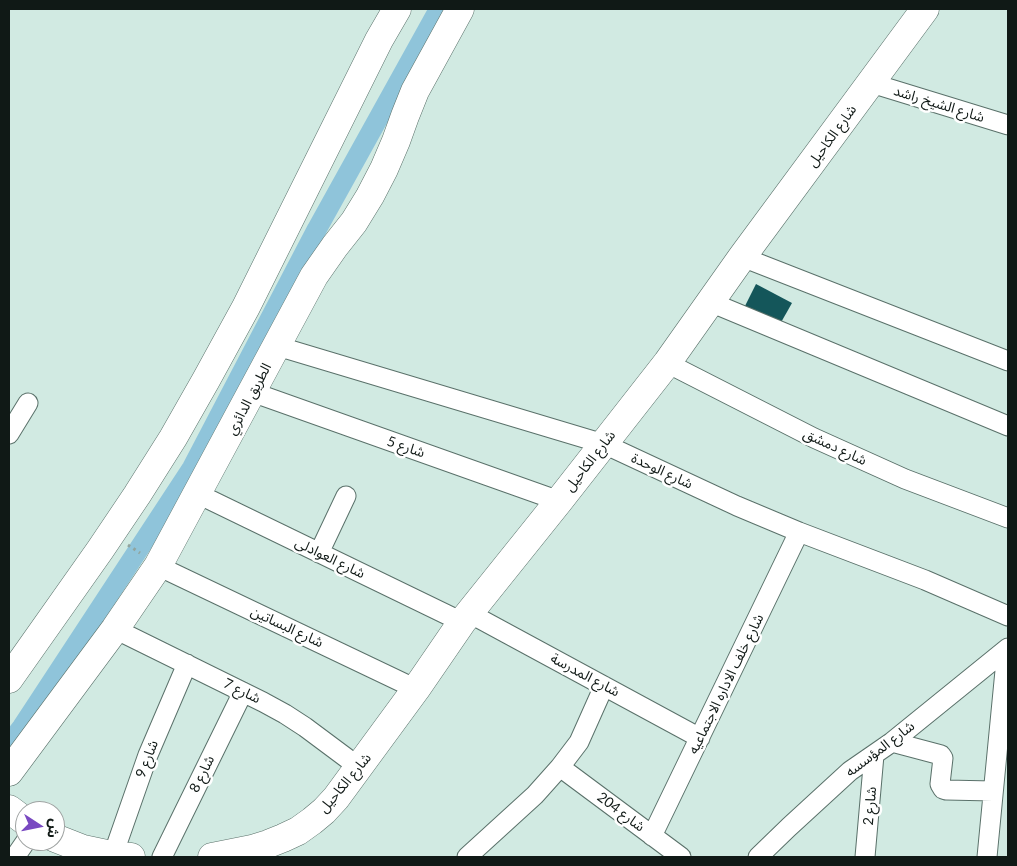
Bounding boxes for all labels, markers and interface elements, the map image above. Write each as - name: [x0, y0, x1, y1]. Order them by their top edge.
- street label: شارع الشيخ راشد: [892, 82, 986, 126]
- street label: شارع الكاحيل: [804, 102, 860, 170]
- street label: الطريق الدائري: [223, 360, 275, 438]
- street label: شارع دمشق: [801, 425, 869, 469]
- street label: شارع الكاحيل: [561, 427, 619, 495]
- street label: شارع 5: [385, 433, 427, 461]
- street label: شارع الوحدة: [629, 449, 695, 493]
- street label: شارع العوادلى: [292, 534, 368, 582]
- street label: شارع البساتين: [248, 603, 326, 651]
- street label: شارع خلف الاداره الاجتماعيه: [685, 611, 767, 757]
- street label: شارع المدرسة: [548, 650, 622, 700]
- street label: شارع 7: [221, 675, 263, 707]
- street label: شارع المؤسسه: [842, 718, 918, 780]
- street label: شارع 9: [132, 738, 162, 780]
- street label: شارع الكاحيل: [315, 750, 375, 816]
- street label: شارع 8: [186, 753, 218, 795]
- street label: شارع 2: [860, 786, 880, 826]
- street label: شارع 204: [594, 789, 648, 835]
- north arrow: [15, 801, 65, 851]
- text: ش: [44, 818, 64, 840]

